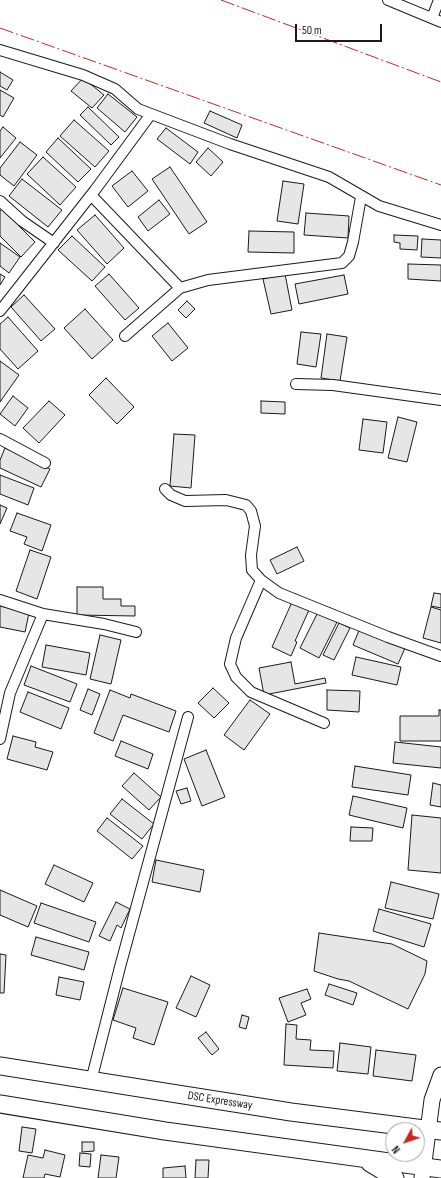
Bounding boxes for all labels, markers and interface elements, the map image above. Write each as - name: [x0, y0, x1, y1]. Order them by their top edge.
- scale bar: [297, 16, 384, 42]
- text: 50 m: [302, 23, 322, 38]
- street label: DSC Expressway: [187, 1089, 253, 1113]
- north arrow: [385, 1122, 425, 1162]
- text: N: [389, 1143, 403, 1156]

